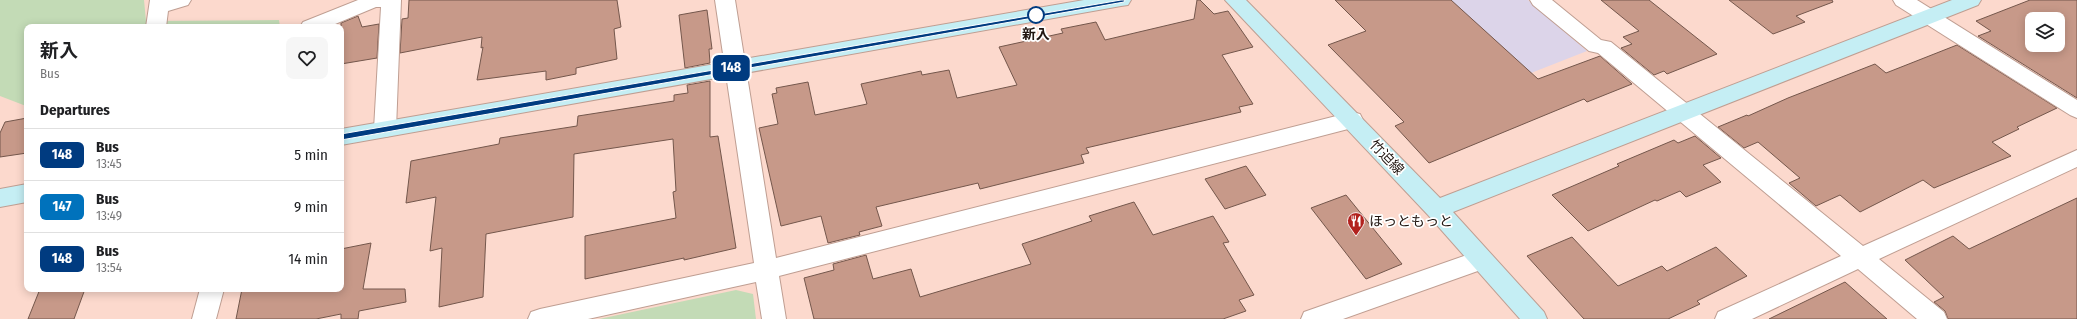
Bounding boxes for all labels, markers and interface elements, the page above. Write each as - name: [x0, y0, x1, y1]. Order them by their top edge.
- marker: 新入: [1027, 6, 1045, 24]
- map controls: [2025, 12, 2065, 52]
- button: layers: [2025, 12, 2065, 52]
- place label: 新入: [1022, 26, 1050, 43]
- button: heart: [286, 37, 328, 79]
- text: 新入: [40, 39, 78, 62]
- line badge: 148: [708, 55, 754, 81]
- text: 148: [721, 59, 741, 76]
- text: Bus: [40, 66, 59, 81]
- text: Departures: [40, 101, 110, 119]
- street label: 竹迫線: [1366, 136, 1407, 178]
- text: Bus: [96, 138, 119, 156]
- text: 148: [52, 146, 72, 163]
- text: 5 min: [294, 146, 328, 164]
- text: 13:45: [96, 156, 122, 171]
- text: Bus: [96, 190, 119, 208]
- text: 147: [53, 198, 71, 215]
- text: 9 min: [294, 198, 328, 216]
- text: 13:49: [96, 208, 122, 223]
- restaurant icon: ほっともっと: [1346, 211, 1366, 236]
- place label: ほっともっと: [1369, 213, 1453, 230]
- text: Bus: [96, 242, 119, 260]
- text: 148: [52, 250, 72, 267]
- text: 14 min: [288, 250, 328, 268]
- text: 13:54: [96, 260, 122, 275]

